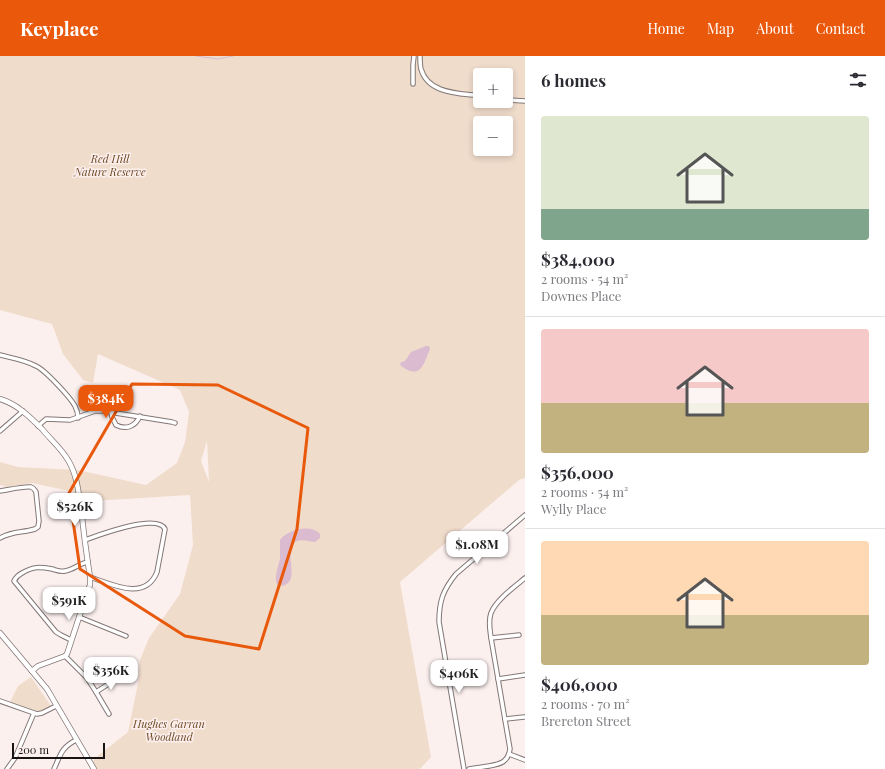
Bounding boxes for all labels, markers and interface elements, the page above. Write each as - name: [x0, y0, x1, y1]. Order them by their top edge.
- text: Keyplace: [20, 15, 99, 41]
- text: Home: [647, 19, 685, 38]
- text: Map: [707, 19, 734, 38]
- text: About: [756, 19, 794, 38]
- text: Contact: [816, 19, 865, 38]
- map controls: [473, 68, 513, 156]
- button: +: [473, 68, 513, 108]
- text: 6 homes: [541, 69, 606, 91]
- icon: filters: [847, 69, 869, 91]
- button: −: [473, 116, 513, 156]
- icon: home: [669, 142, 741, 214]
- park label: Red Hill Nature Reserve: [73, 151, 146, 179]
- text: $384,000: [541, 248, 615, 270]
- text: 2 rooms · 54 m²: [541, 270, 629, 287]
- text: Downes Place: [541, 287, 621, 304]
- icon: home: [669, 355, 741, 427]
- pin: $384K: [78, 385, 134, 419]
- text: $384K: [87, 389, 125, 406]
- text: $356,000: [541, 461, 614, 483]
- text: 2 rooms · 54 m²: [541, 483, 629, 500]
- pin: $526K: [47, 493, 103, 527]
- text: $526K: [57, 497, 93, 514]
- text: Wylly Place: [541, 500, 606, 517]
- pin: $1.08M: [444, 531, 510, 565]
- text: $1.08M: [455, 535, 499, 552]
- icon: home: [669, 567, 741, 639]
- pin: $591K: [41, 587, 97, 621]
- text: $591K: [52, 591, 86, 608]
- pin: $356K: [83, 657, 139, 691]
- pin: $406K: [431, 660, 487, 694]
- text: $356K: [93, 661, 129, 678]
- text: $406K: [439, 664, 479, 681]
- text: $406,000: [541, 673, 618, 695]
- text: 2 rooms · 70 m²: [541, 695, 630, 712]
- text: Brereton Street: [541, 712, 631, 729]
- park label: Hughes Garran Woodland: [132, 716, 205, 744]
- scale bar: [12, 741, 105, 760]
- text: 200 m: [18, 742, 49, 757]

